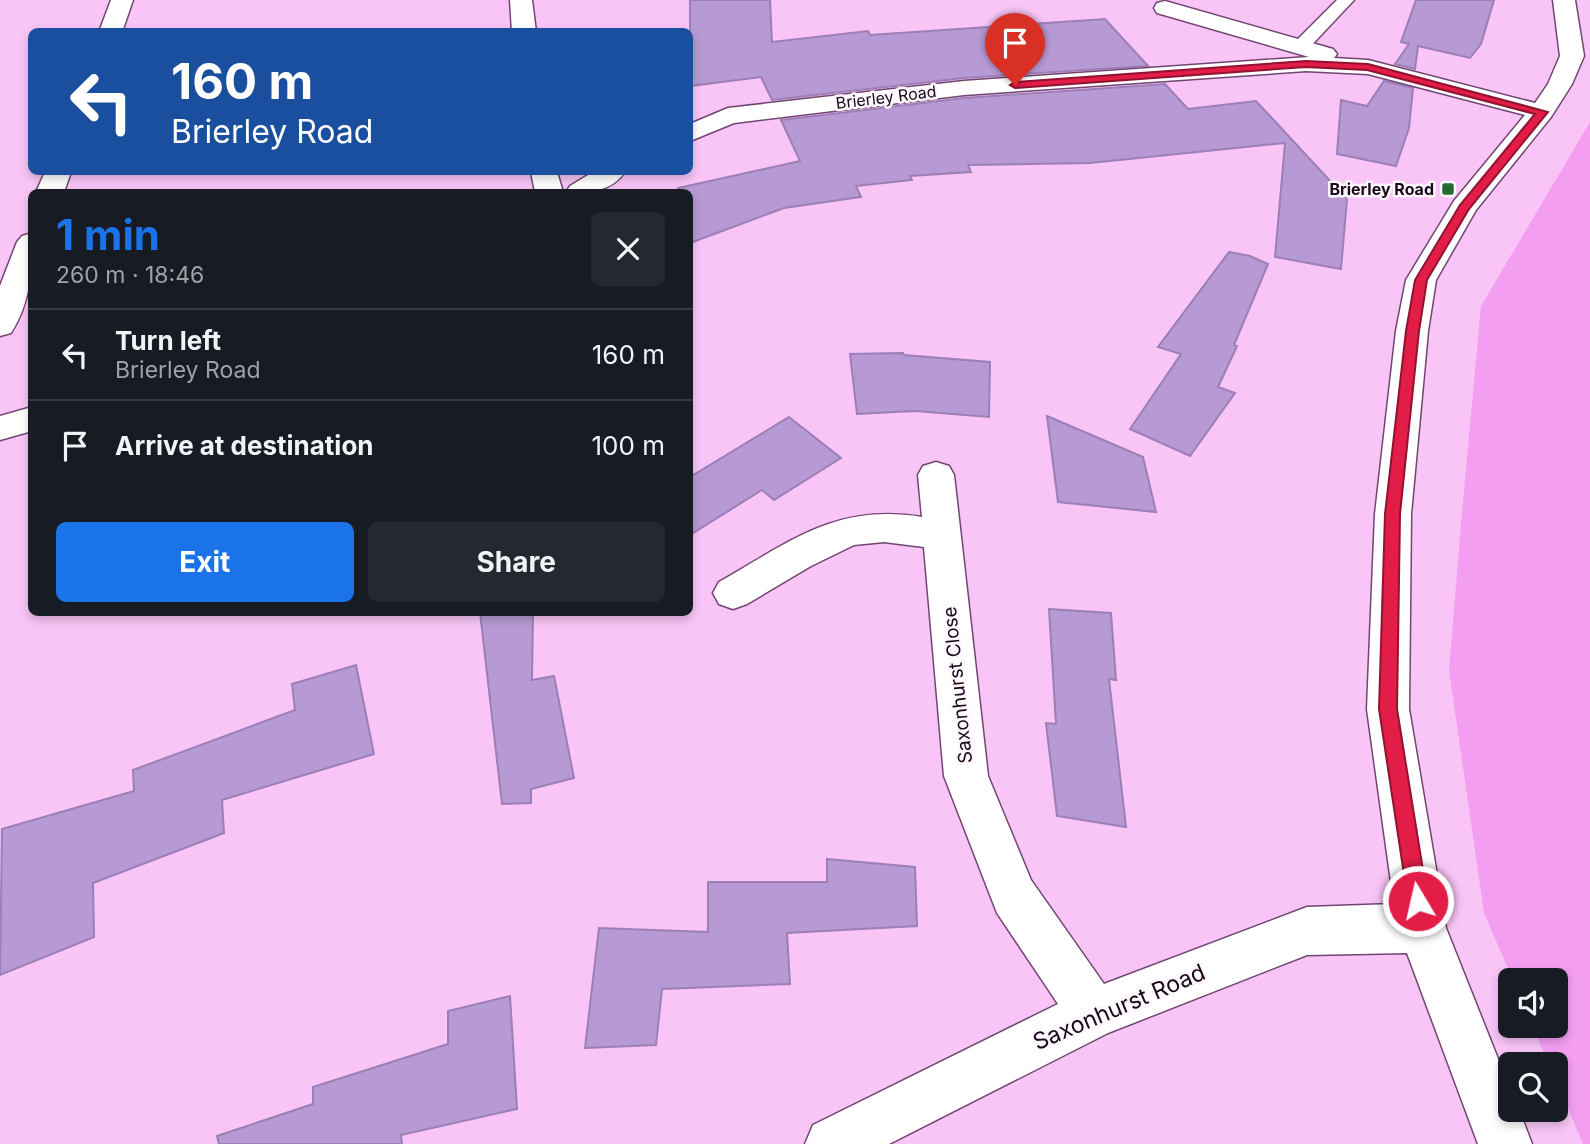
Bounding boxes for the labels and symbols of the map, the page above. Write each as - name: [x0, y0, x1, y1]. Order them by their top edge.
- pin: [985, 13, 1045, 85]
- street label: Brierley Road: [835, 81, 937, 113]
- place label: Brierley Road: [1329, 179, 1434, 199]
- marker: Brierley Road: [1440, 181, 1456, 197]
- street label: Saxonhurst Close: [938, 605, 977, 765]
- position arrow: [1381, 864, 1455, 938]
- street label: Saxonhurst Road: [1029, 958, 1209, 1056]

